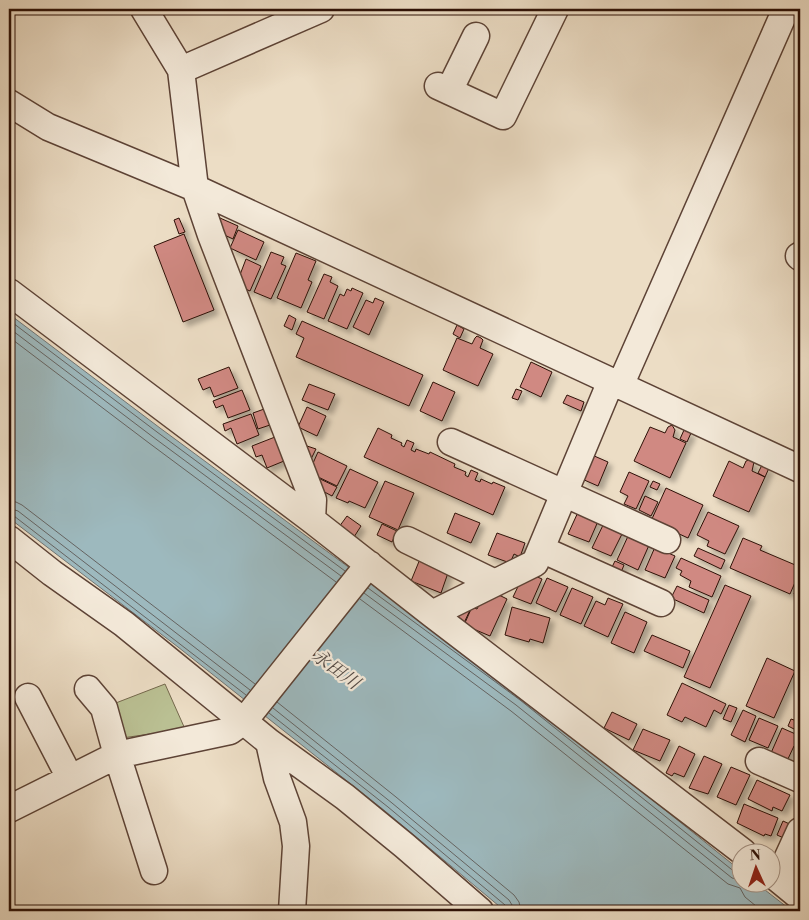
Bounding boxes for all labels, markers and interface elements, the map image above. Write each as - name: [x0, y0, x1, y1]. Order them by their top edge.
- water label: 永田川: [307, 644, 366, 696]
- north arrow: [732, 842, 782, 892]
- text: N: [749, 847, 761, 865]

